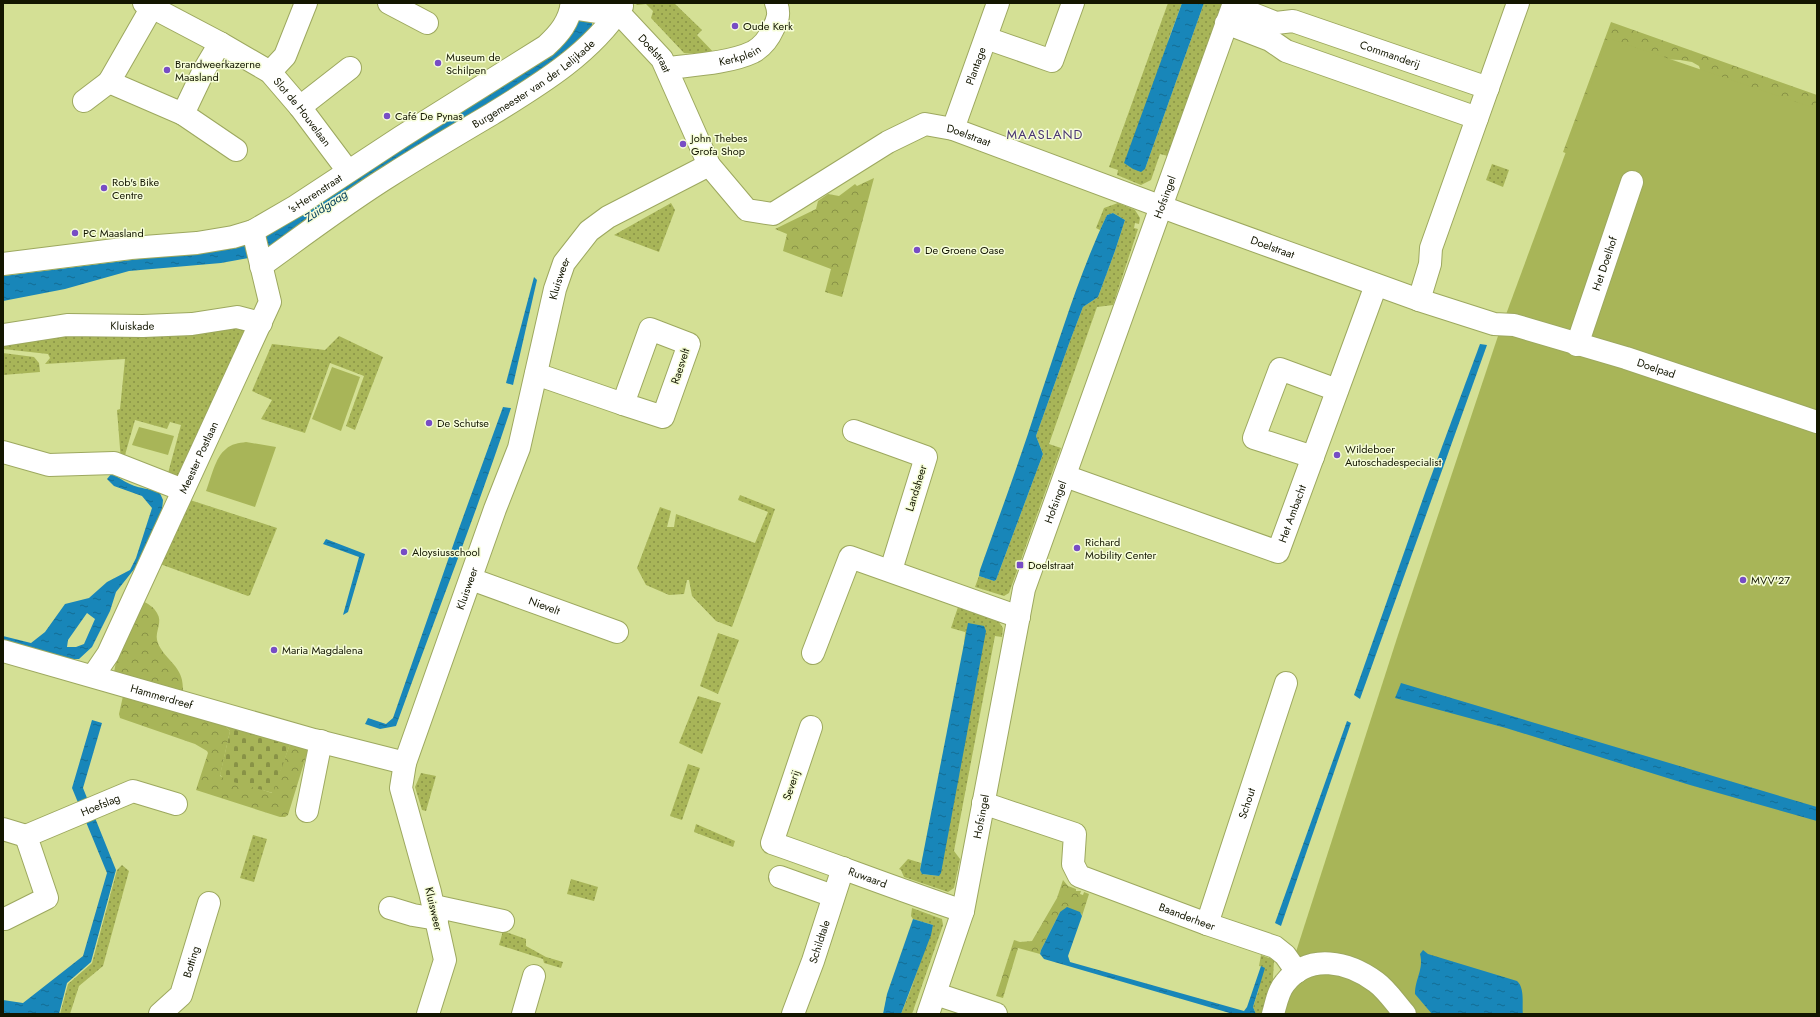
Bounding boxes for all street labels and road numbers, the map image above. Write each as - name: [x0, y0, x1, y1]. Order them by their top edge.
- street label: Doelstraat: [634, 30, 675, 75]
- street label: Burgemeester van der Lelijkade: [469, 35, 599, 132]
- street label: Commanderij: [1358, 37, 1423, 72]
- street label: Kerkplein: [718, 41, 764, 70]
- street label: Plantage: [961, 44, 990, 87]
- street label: Slot de Houvelaan: [270, 74, 335, 150]
- street label: Doelstraat: [946, 120, 993, 150]
- street label: 's-Herenstraat: [285, 170, 345, 217]
- street label: Hofsingel: [1149, 173, 1180, 221]
- street label: Doelstraat: [1248, 232, 1297, 263]
- street label: Het Doelhof: [1588, 234, 1621, 293]
- street label: Kluisweer: [545, 253, 574, 301]
- street label: Kluiskade: [110, 318, 155, 334]
- street label: Raesvelt: [667, 346, 693, 386]
- street label: Doelpad: [1635, 354, 1677, 382]
- street label: Meester Postlaan: [175, 419, 222, 496]
- street label: Landsheer: [901, 463, 931, 513]
- street label: Hofsingel: [1040, 478, 1070, 526]
- street label: Het Ambacht: [1274, 482, 1310, 545]
- street label: Kluisweer: [452, 564, 482, 612]
- street label: Nievelt: [526, 593, 563, 619]
- street label: Hammerdreef: [129, 680, 196, 713]
- street label: Severij: [778, 768, 804, 802]
- street label: Schout: [1234, 786, 1259, 821]
- street label: Hoefslag: [78, 789, 122, 820]
- street label: Hofsingel: [969, 793, 993, 840]
- street label: Ruwaard: [846, 863, 889, 892]
- street label: Kluisweer: [421, 886, 447, 933]
- street label: Baanderheer: [1157, 899, 1218, 934]
- street label: Schildtale: [805, 917, 834, 965]
- street label: Botting: [179, 944, 203, 980]

